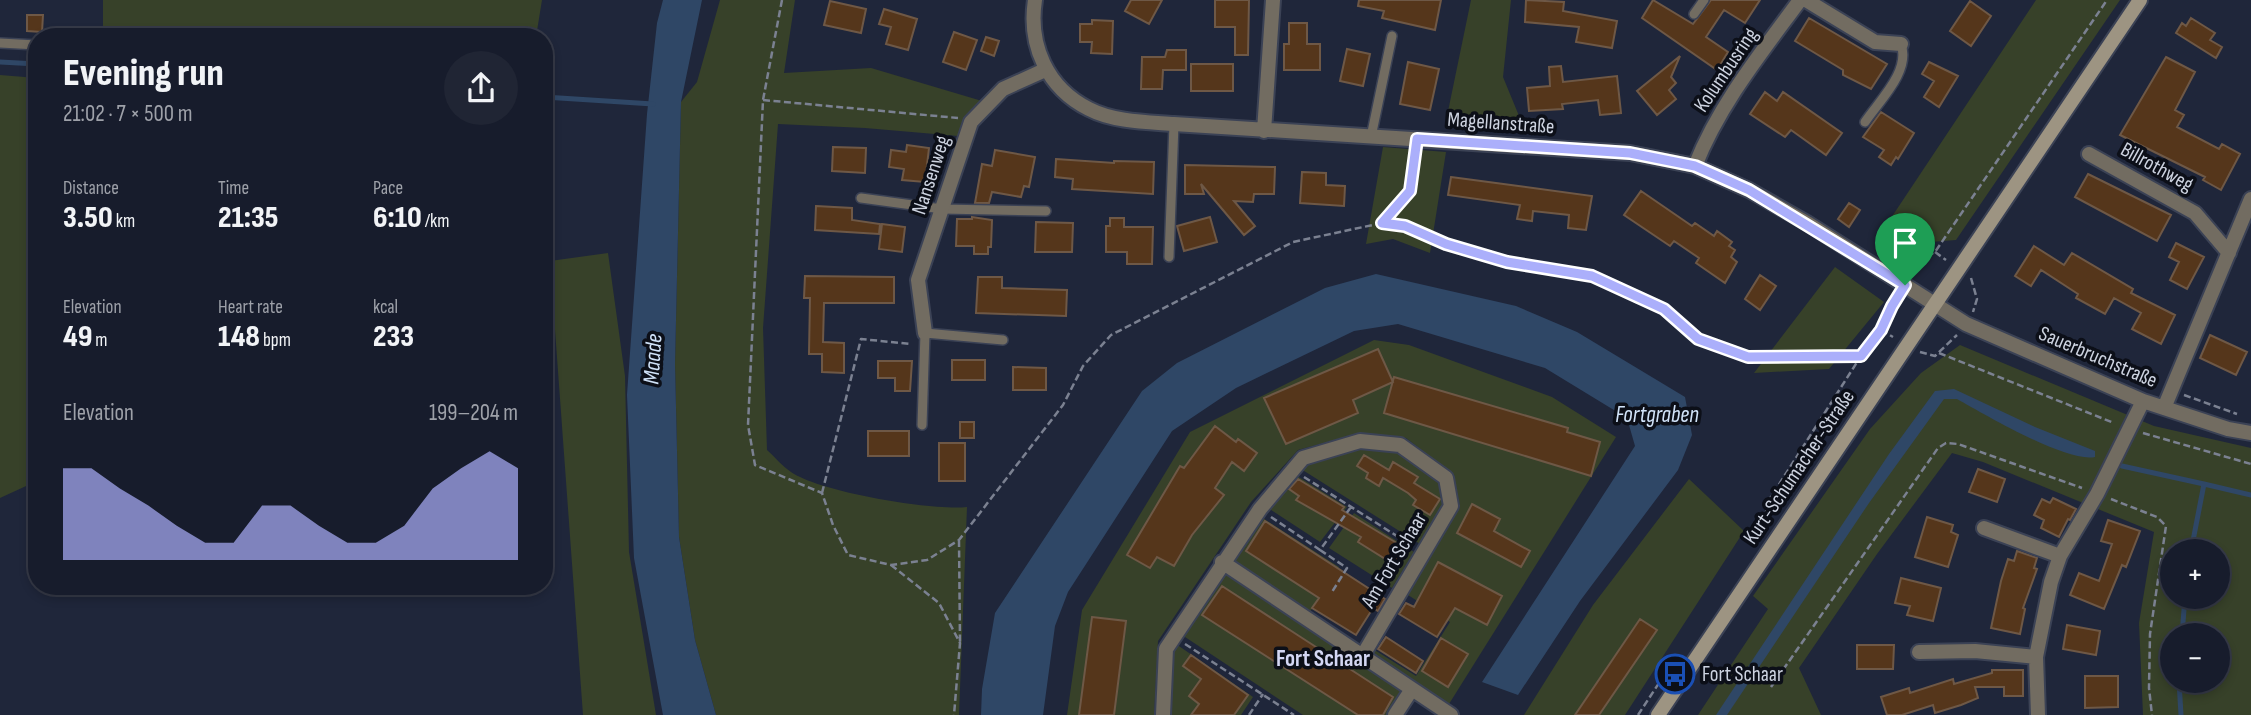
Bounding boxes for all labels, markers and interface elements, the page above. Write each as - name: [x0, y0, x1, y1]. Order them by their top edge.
- street label: Kolumbusring: [1689, 23, 1763, 117]
- text: Evening run: [63, 51, 224, 96]
- button: share: [444, 51, 518, 125]
- text: 21:02 · 7 × 500 m: [63, 100, 192, 128]
- street label: Magellanstraße: [1447, 107, 1555, 139]
- street label: Nansenweg: [907, 132, 955, 218]
- street label: Billrothweg: [2116, 137, 2198, 197]
- text: Distance: [63, 177, 119, 200]
- text: Time: [218, 177, 249, 200]
- text: Pace: [373, 177, 403, 200]
- text: 3.50: [63, 200, 113, 236]
- text: 21:35: [218, 200, 278, 236]
- text: 6:10: [373, 200, 422, 236]
- text: km: [113, 210, 135, 233]
- text: /km: [422, 210, 450, 233]
- pin: [1875, 213, 1935, 285]
- icon: arrive: [1886, 224, 1924, 262]
- text: Elevation: [63, 296, 122, 319]
- text: Heart rate: [218, 296, 283, 319]
- text: kcal: [373, 296, 398, 319]
- text: 49: [63, 319, 92, 355]
- text: 148: [218, 319, 260, 355]
- text: 233: [373, 319, 414, 355]
- street label: Sauerbruchstraße: [2035, 321, 2161, 393]
- text: m: [92, 329, 108, 352]
- text: bpm: [260, 329, 291, 352]
- water label: Maade: [637, 333, 669, 385]
- street label: Kurt-Schumacher-Straße: [1738, 385, 1860, 549]
- text: Elevation: [63, 399, 134, 427]
- text: 199–204 m: [429, 399, 518, 427]
- water label: Fortgraben: [1615, 401, 1699, 429]
- street label: Am Fort Schaar: [1355, 508, 1432, 613]
- map controls: [2160, 539, 2230, 693]
- button: +: [2160, 539, 2230, 609]
- button: −: [2160, 623, 2230, 693]
- district label: Fort Schaar: [1276, 645, 1370, 673]
- bus stop icon: Fort Schaar: [1654, 653, 1696, 695]
- place label: Fort Schaar: [1702, 662, 1783, 687]

